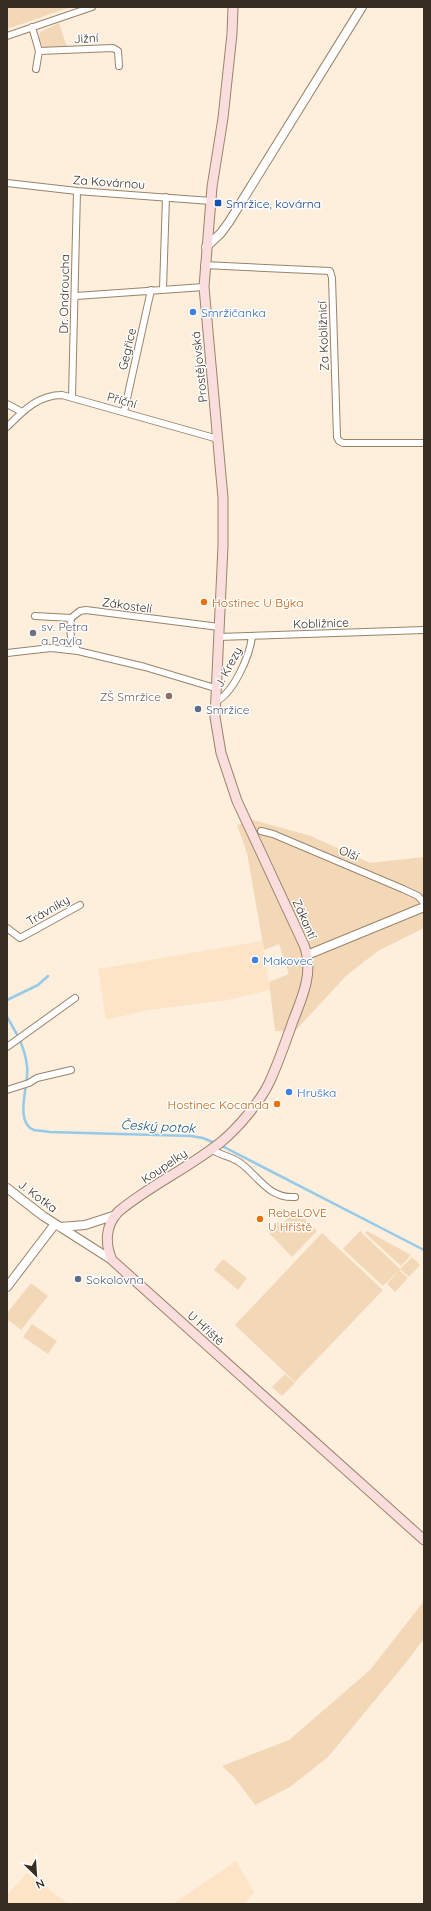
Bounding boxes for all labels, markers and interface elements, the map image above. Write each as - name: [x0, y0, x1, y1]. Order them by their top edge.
- street label: Jižní: [73, 30, 99, 46]
- street label: Za Kovárnou: [72, 172, 146, 192]
- place label: Smržice, kovárna: [226, 196, 321, 211]
- marker: Smržice, kovárna: [213, 198, 223, 208]
- street label: Dr. Ondroucha: [56, 254, 72, 334]
- street label: Za Kobližnicí: [314, 300, 332, 371]
- place label: Smržičanka: [201, 305, 266, 320]
- marker: Smržičanka: [188, 307, 198, 317]
- street label: Gegřice: [115, 326, 139, 372]
- street label: Prostějovská: [188, 331, 210, 403]
- street label: Příční: [105, 389, 139, 411]
- street label: Zákostelí: [101, 594, 153, 616]
- place label: Hostinec U Býka: [212, 595, 303, 610]
- marker: Hostinec U Býka: [199, 597, 209, 607]
- street label: Kobližnice: [293, 615, 349, 631]
- place label: sv. Petra a Pavla: [41, 619, 88, 648]
- marker: sv. Petra a Pavla: [28, 628, 38, 638]
- street label: J. Krezy: [211, 644, 245, 690]
- place label: ZŠ Smržice: [100, 689, 161, 704]
- marker: ZŠ Smržice: [164, 691, 174, 701]
- place label: Smržice: [206, 702, 250, 717]
- marker: Smržice: [193, 704, 203, 714]
- street label: Olší: [337, 842, 362, 864]
- street label: Trávníky: [24, 892, 72, 928]
- street label: Zákantí: [290, 897, 321, 942]
- place label: Makovec: [263, 953, 313, 968]
- marker: Makovec: [250, 955, 260, 965]
- place label: Hruška: [297, 1085, 336, 1100]
- marker: Hruška: [284, 1087, 294, 1097]
- place label: Hostinec Kocanda: [168, 1097, 269, 1112]
- marker: Hostinec Kocanda: [272, 1099, 282, 1109]
- water label: Český potok: [120, 1116, 197, 1136]
- street label: Koupelky: [138, 1145, 190, 1187]
- street label: J. Kotka: [15, 1176, 61, 1216]
- place label: RebeLOVE U Hřiště: [268, 1205, 327, 1234]
- marker: RebeLOVE U Hřiště: [255, 1214, 265, 1224]
- place label: Sokolovna: [86, 1272, 144, 1287]
- marker: Sokolovna: [73, 1274, 83, 1284]
- street label: U Hřiště: [185, 1308, 228, 1348]
- north arrow: [16, 1855, 56, 1895]
- text: N: [34, 1876, 47, 1892]

